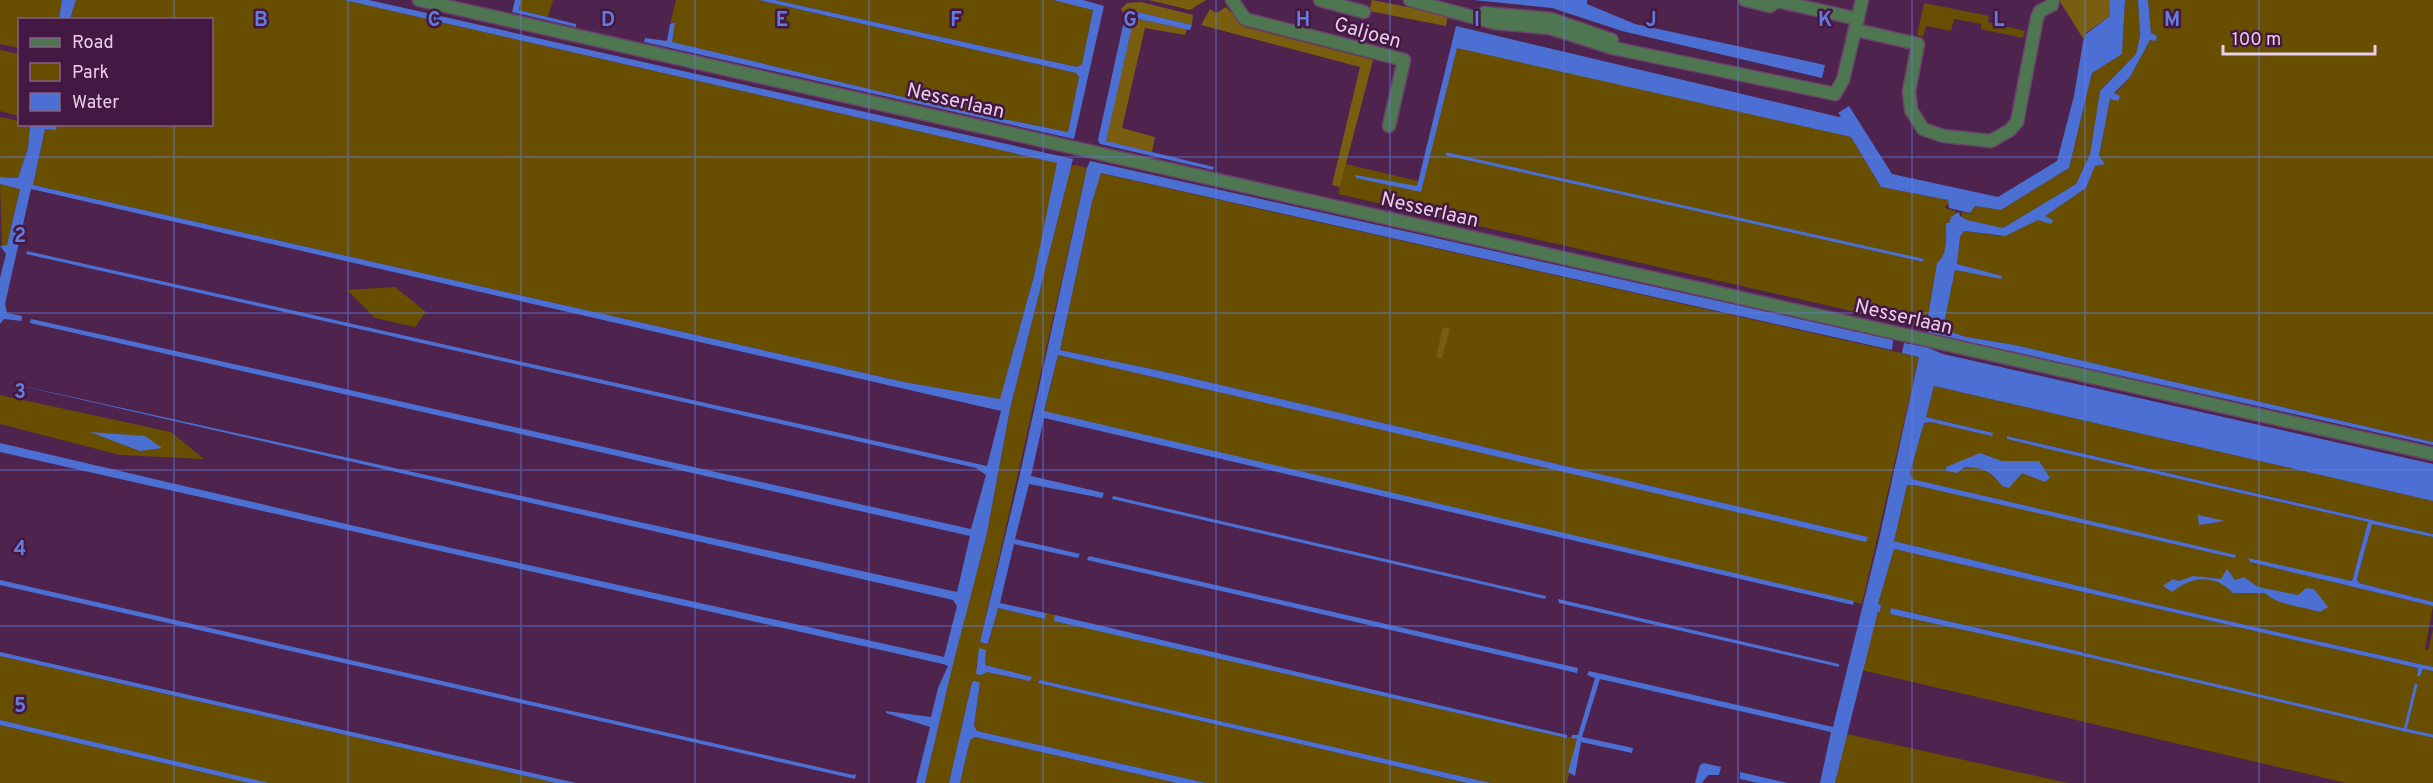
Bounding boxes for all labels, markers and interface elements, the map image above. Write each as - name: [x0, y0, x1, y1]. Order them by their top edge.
- text: B: [254, 8, 268, 34]
- text: C: [428, 8, 440, 34]
- text: D: [601, 8, 615, 34]
- text: E: [776, 8, 788, 34]
- text: F: [950, 8, 962, 34]
- text: G: [1123, 8, 1137, 34]
- text: H: [1296, 8, 1310, 34]
- text: I: [1474, 8, 1480, 34]
- text: J: [1645, 8, 1657, 34]
- text: K: [1818, 8, 1832, 34]
- text: L: [1993, 8, 2005, 34]
- text: M: [2164, 8, 2180, 34]
- street label: Galjoen: [1331, 12, 1404, 56]
- legend: [18, 18, 213, 126]
- scale bar: [2223, 18, 2374, 56]
- text: 100 m: [2232, 29, 2281, 52]
- text: Road: [72, 32, 114, 55]
- text: Park: [72, 62, 109, 85]
- street label: Nesserlaan: [904, 78, 1007, 126]
- text: Water: [72, 92, 119, 115]
- street label: Nesserlaan: [1378, 187, 1481, 235]
- text: 2: [14, 224, 26, 250]
- street label: Nesserlaan: [1852, 294, 1955, 342]
- text: 3: [14, 380, 26, 406]
- text: 4: [14, 537, 26, 563]
- text: 5: [14, 694, 26, 720]

